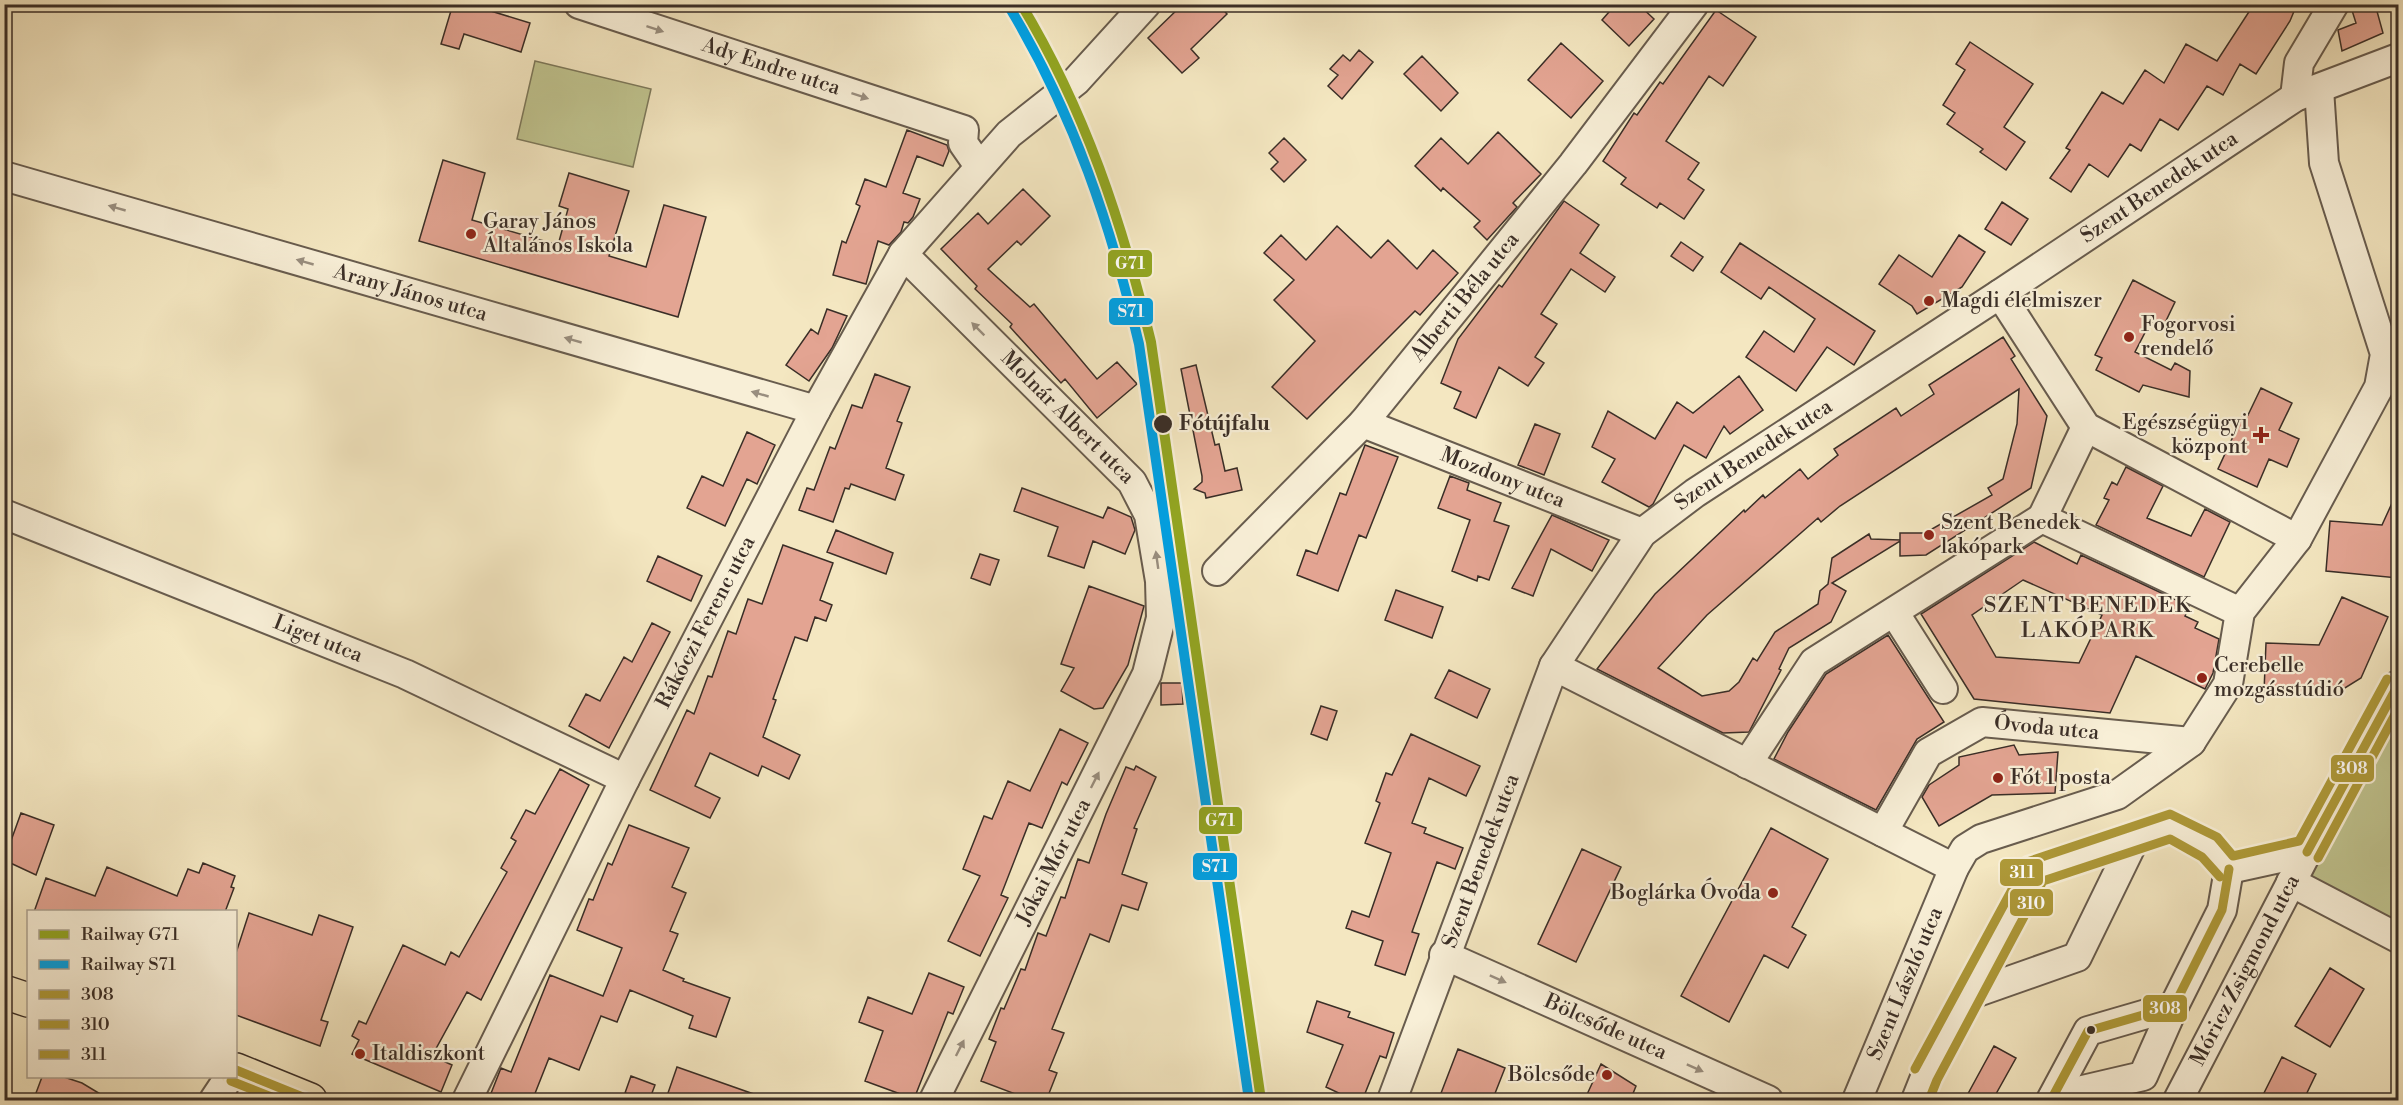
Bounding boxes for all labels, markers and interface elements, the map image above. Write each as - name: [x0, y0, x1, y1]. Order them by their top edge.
- one-way arrow: [646, 25, 664, 34]
- street label: Ady Endre utca: [698, 32, 844, 102]
- one-way arrow: [851, 92, 869, 101]
- street label: Szent Benedek utca: [2076, 125, 2243, 249]
- one-way arrow: [108, 203, 126, 212]
- place label: Garay János Általános Iskola: [482, 209, 634, 259]
- marker: Garay János Általános Iskola: [464, 227, 478, 241]
- street label: Alberti Béla utca: [1404, 227, 1525, 368]
- line badge: G71: [1107, 249, 1153, 278]
- text: G71: [1115, 254, 1145, 274]
- one-way arrow: [295, 257, 313, 266]
- street label: Arany János utca: [330, 258, 491, 328]
- place label: Magdi élelmiszer: [1941, 288, 2102, 314]
- marker: Magdi élelmiszer: [1922, 294, 1936, 308]
- line badge: S71: [1108, 297, 1154, 326]
- text: S71: [1118, 302, 1145, 322]
- place label: Fogorvosi rendelő: [2141, 312, 2236, 362]
- one-way arrow: [970, 322, 985, 336]
- marker: Fogorvosi rendelő: [2122, 330, 2136, 344]
- one-way arrow: [564, 335, 582, 344]
- street label: Molnár Albert utca: [995, 346, 1140, 490]
- one-way arrow: [751, 389, 769, 398]
- street label: Szent Benedek utca: [1670, 394, 1838, 517]
- place label: Egészségügyi központ: [2122, 410, 2249, 460]
- place label: Fótújfalu: [1179, 411, 1270, 437]
- marker: Fótújfalu: [1152, 413, 1174, 435]
- marker: Egészségügyi központ: [2252, 426, 2270, 444]
- street label: Mozdony utca: [1437, 442, 1569, 514]
- place label: Szent Benedek lakópark: [1941, 510, 2081, 560]
- marker: Szent Benedek lakópark: [1922, 528, 1936, 542]
- street label: Rákóczi Ferenc utca: [651, 532, 762, 713]
- one-way arrow: [1152, 550, 1161, 569]
- district label: SZENT BENEDEK LAKÓPARK: [1984, 592, 2193, 644]
- street label: Liget utca: [269, 610, 367, 669]
- place label: Cerebelle mozgásstúdió: [2214, 653, 2344, 703]
- marker: Cerebelle mozgásstúdió: [2195, 671, 2209, 685]
- street label: Óvoda utca: [1993, 707, 2101, 746]
- line badge: 308: [2330, 754, 2375, 783]
- text: 308: [2336, 759, 2368, 779]
- place label: Fót 1 posta: [2010, 765, 2111, 791]
- street label: Szent Benedek utca: [1437, 770, 1526, 952]
- one-way arrow: [1089, 771, 1099, 789]
- marker: Fót 1 posta: [1991, 771, 2005, 785]
- street label: Jókai Mór utca: [1011, 794, 1097, 930]
- line badge: G71: [1198, 806, 1243, 835]
- text: G71: [1205, 811, 1235, 831]
- line badge: S71: [1192, 852, 1238, 881]
- text: S71: [1202, 857, 1229, 877]
- line badge: 311: [1999, 858, 2044, 887]
- text: 311: [2009, 863, 2035, 883]
- street label: Móricz Zsigmond utca: [2185, 870, 2306, 1071]
- place label: Boglárka Óvoda: [1610, 877, 1761, 906]
- marker: Boglárka Óvoda: [1766, 886, 1780, 900]
- line badge: 310: [2009, 888, 2054, 917]
- text: 310: [2017, 894, 2045, 914]
- street label: Szent László utca: [1862, 903, 1949, 1064]
- legend: [27, 910, 237, 1078]
- text: Railway G71: [81, 923, 179, 946]
- text: Railway S71: [81, 953, 176, 976]
- one-way arrow: [1489, 975, 1506, 984]
- text: 308: [81, 983, 114, 1006]
- street label: Bölcsőde utca: [1539, 988, 1671, 1066]
- line badge: 308: [2142, 994, 2188, 1023]
- text: 308: [2149, 999, 2181, 1019]
- text: 310: [81, 1013, 110, 1036]
- unlabelled marker: [2085, 1024, 2097, 1036]
- one-way arrow: [956, 1040, 965, 1057]
- place label: Italdiszkont: [372, 1041, 486, 1067]
- text: 311: [81, 1043, 107, 1066]
- marker: Italdiszkont: [353, 1047, 367, 1061]
- place label: Bölcsőde: [1507, 1062, 1595, 1088]
- one-way arrow: [1686, 1063, 1703, 1072]
- marker: Bölcsőde: [1600, 1068, 1614, 1082]

